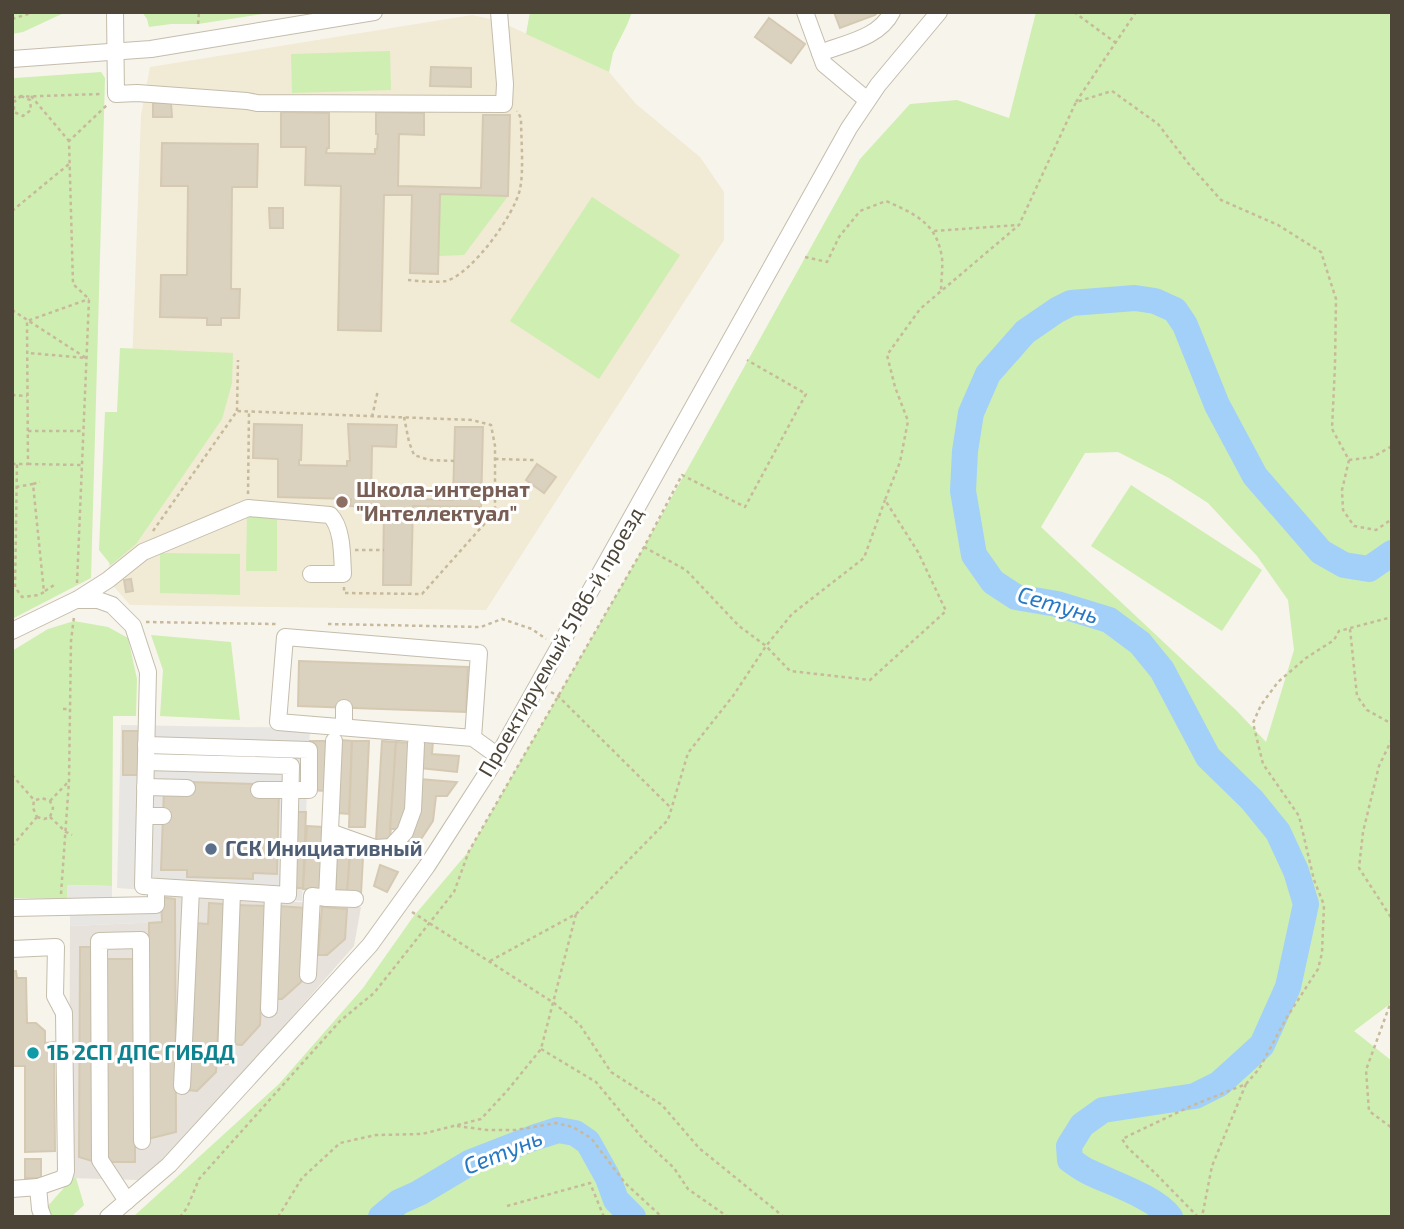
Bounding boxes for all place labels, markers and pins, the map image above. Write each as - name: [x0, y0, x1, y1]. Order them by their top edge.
- place label: Школа-интернат "Интеллектуал": [356, 476, 530, 525]
- marker: Школа-интернат "Интеллектуал": [334, 494, 350, 510]
- place label: ГСК Инициативный: [225, 835, 422, 860]
- marker: ГСК Инициативный: [203, 841, 219, 857]
- place label: 1Б 2СП ДПС ГИБДД: [47, 1039, 235, 1064]
- marker: 1Б 2СП ДПС ГИБДД: [25, 1045, 41, 1061]

